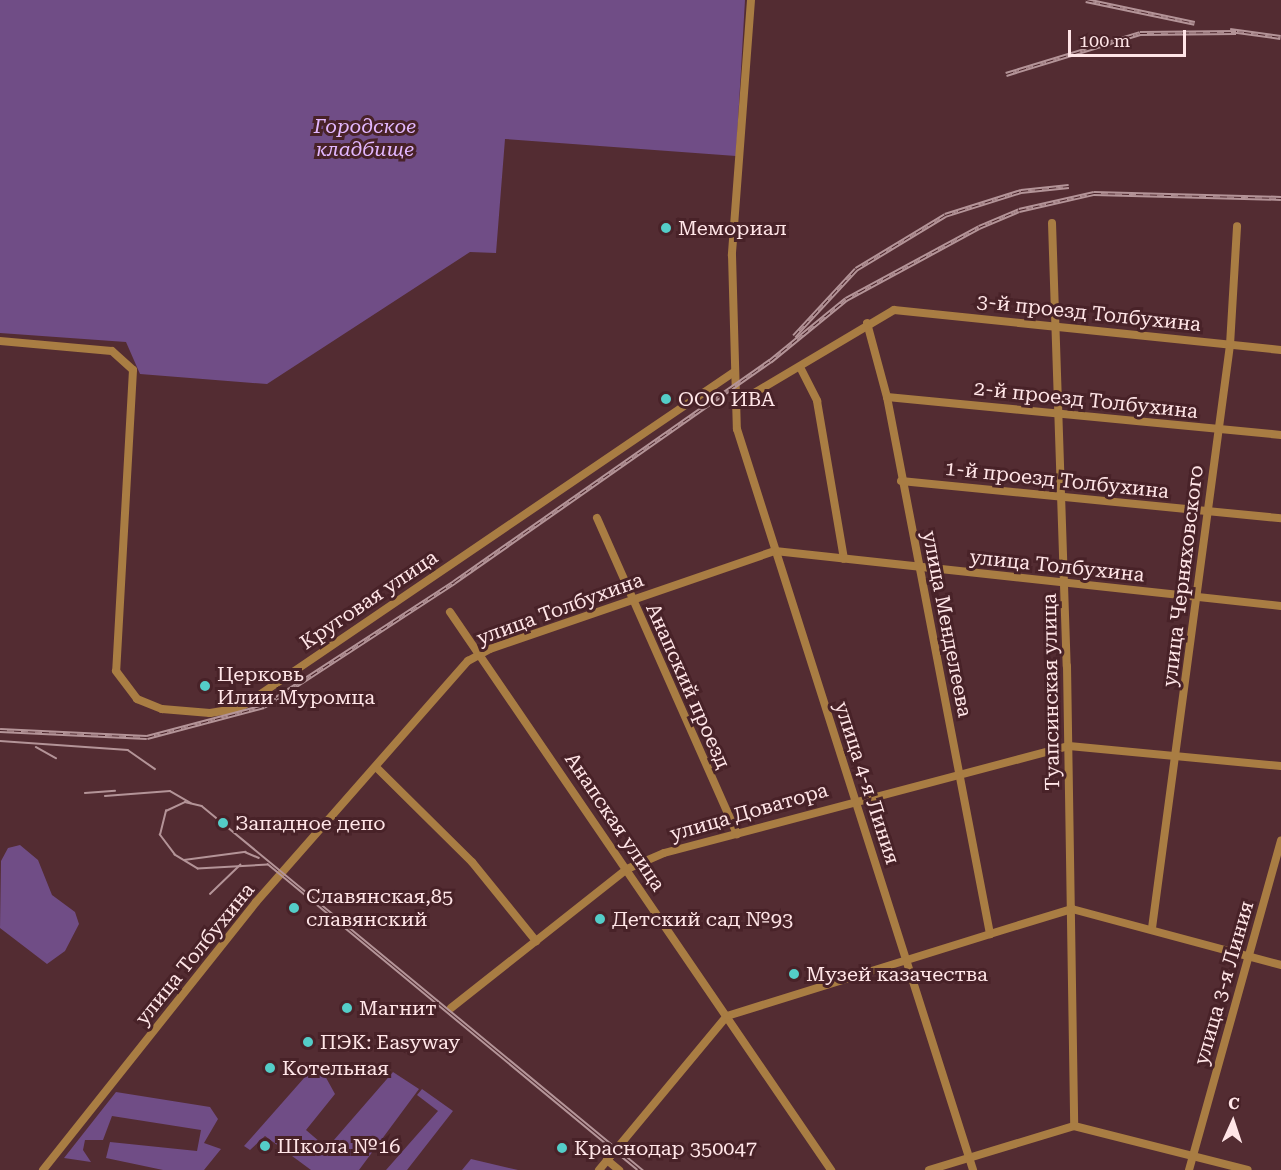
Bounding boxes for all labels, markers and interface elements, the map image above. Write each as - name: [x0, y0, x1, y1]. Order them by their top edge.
- scale bar: [1071, 18, 1190, 56]
- text: 100 m: [1079, 30, 1130, 51]
- park label: Городское кладбище: [314, 115, 416, 162]
- place label: Мемориал: [678, 216, 787, 240]
- marker: Мемориал: [659, 221, 673, 235]
- street label: 3-й проезд Толбухина: [976, 289, 1202, 337]
- street label: 2-й проезд Толбухина: [973, 376, 1199, 424]
- place label: ООО ИВА: [678, 387, 775, 411]
- marker: ООО ИВА: [659, 392, 673, 406]
- street label: 1-й проезд Толбухина: [944, 456, 1170, 504]
- street label: улица Черняховского: [1158, 464, 1208, 688]
- street label: улица Менделеева: [917, 529, 977, 719]
- street label: Круговая улица: [296, 545, 442, 655]
- street label: улица Толбухина: [968, 545, 1146, 587]
- street label: улица Толбухина: [473, 568, 647, 650]
- street label: Туапсинская улица: [1037, 593, 1065, 791]
- street label: Анапский проезд: [641, 600, 735, 772]
- place label: Церковь Илии Муромца: [217, 662, 375, 709]
- marker: Церковь Илии Муромца: [198, 679, 212, 693]
- street label: улица 4-я Линия: [829, 699, 905, 867]
- street label: Анапская улица: [560, 748, 670, 896]
- street label: улица Доватора: [667, 778, 831, 846]
- place label: Западное депо: [235, 811, 386, 835]
- marker: Западное депо: [216, 816, 230, 830]
- street label: улица Толбухина: [130, 878, 260, 1030]
- place label: Славянская,85 славянский: [306, 885, 453, 932]
- street label: улица 3-я Линия: [1189, 898, 1259, 1068]
- marker: Славянская,85 славянский: [287, 901, 301, 915]
- place label: Детский сад №93: [612, 907, 793, 931]
- marker: Детский сад №93: [593, 912, 607, 926]
- place label: Музей казачества: [806, 962, 988, 986]
- marker: Музей казачества: [787, 967, 801, 981]
- place label: Магнит: [359, 996, 437, 1020]
- marker: Магнит: [340, 1001, 354, 1015]
- place label: ПЭК: Easyway: [320, 1030, 460, 1054]
- marker: ПЭК: Easyway: [301, 1035, 315, 1049]
- place label: Котельная: [282, 1056, 389, 1080]
- marker: Котельная: [263, 1061, 277, 1075]
- north arrow: [1203, 1092, 1263, 1152]
- text: С: [1228, 1094, 1240, 1113]
- place label: Школа №16: [277, 1134, 400, 1158]
- place label: Краснодар 350047: [574, 1136, 757, 1160]
- marker: Школа №16: [258, 1139, 272, 1153]
- marker: Краснодар 350047: [555, 1141, 569, 1155]

